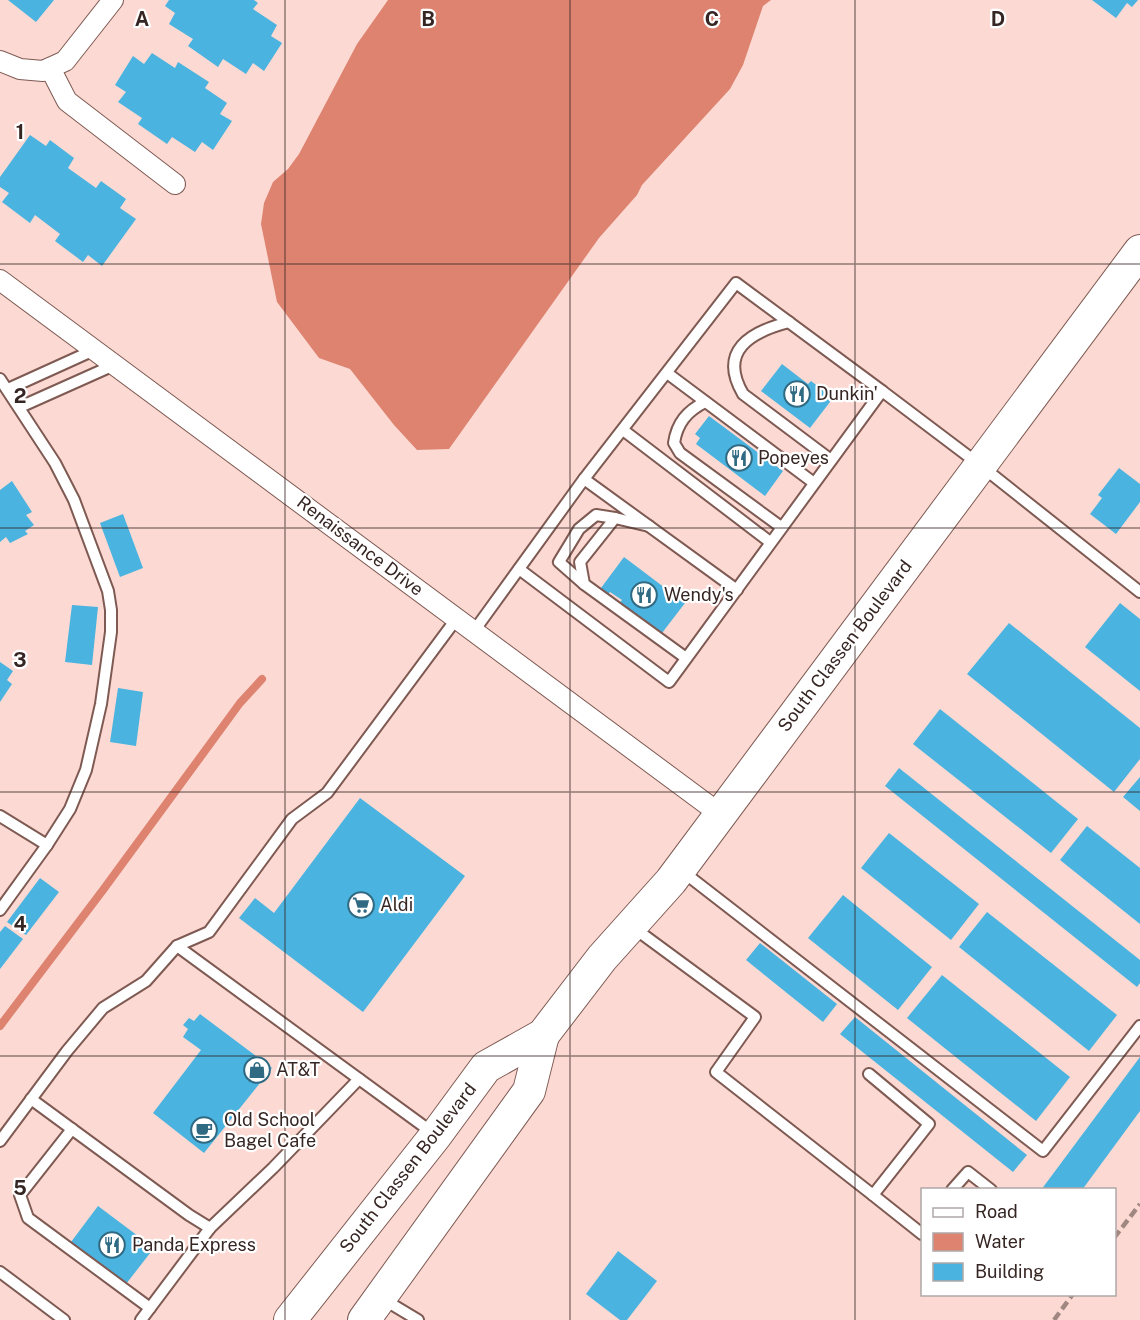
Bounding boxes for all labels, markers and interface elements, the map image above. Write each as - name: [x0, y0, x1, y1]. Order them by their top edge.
- text: A: [135, 7, 149, 31]
- text: B: [421, 7, 435, 31]
- text: C: [705, 7, 719, 31]
- text: D: [991, 7, 1005, 31]
- text: 1: [16, 120, 24, 144]
- restaurant icon: Dunkin': [782, 379, 812, 409]
- place label: Dunkin': [816, 383, 878, 404]
- text: 2: [14, 384, 26, 408]
- restaurant icon: Popeyes: [724, 443, 754, 473]
- place label: Popeyes: [758, 447, 829, 468]
- street label: Renaissance Drive: [293, 491, 428, 600]
- street label: South Classen Boulevard: [773, 556, 916, 736]
- restaurant icon: Wendy's: [629, 580, 659, 610]
- place label: Wendy's: [664, 584, 734, 605]
- text: 3: [13, 648, 27, 672]
- supermarket icon: Aldi: [346, 890, 376, 920]
- place label: Aldi: [380, 894, 413, 915]
- text: 4: [13, 912, 27, 936]
- shop icon: AT&T: [242, 1055, 272, 1085]
- place label: AT&T: [276, 1059, 321, 1080]
- street label: South Classen Boulevard: [335, 1079, 480, 1257]
- place label: Old School Bagel Cafe: [224, 1109, 316, 1151]
- cafe icon: Old School Bagel Cafe: [189, 1115, 219, 1145]
- text: 5: [13, 1176, 27, 1200]
- legend: [921, 1188, 1116, 1296]
- text: Road: [975, 1201, 1018, 1222]
- restaurant icon: Panda Express: [97, 1230, 127, 1260]
- text: Water: [975, 1231, 1025, 1252]
- place label: Panda Express: [132, 1234, 256, 1255]
- text: Building: [975, 1261, 1044, 1282]

